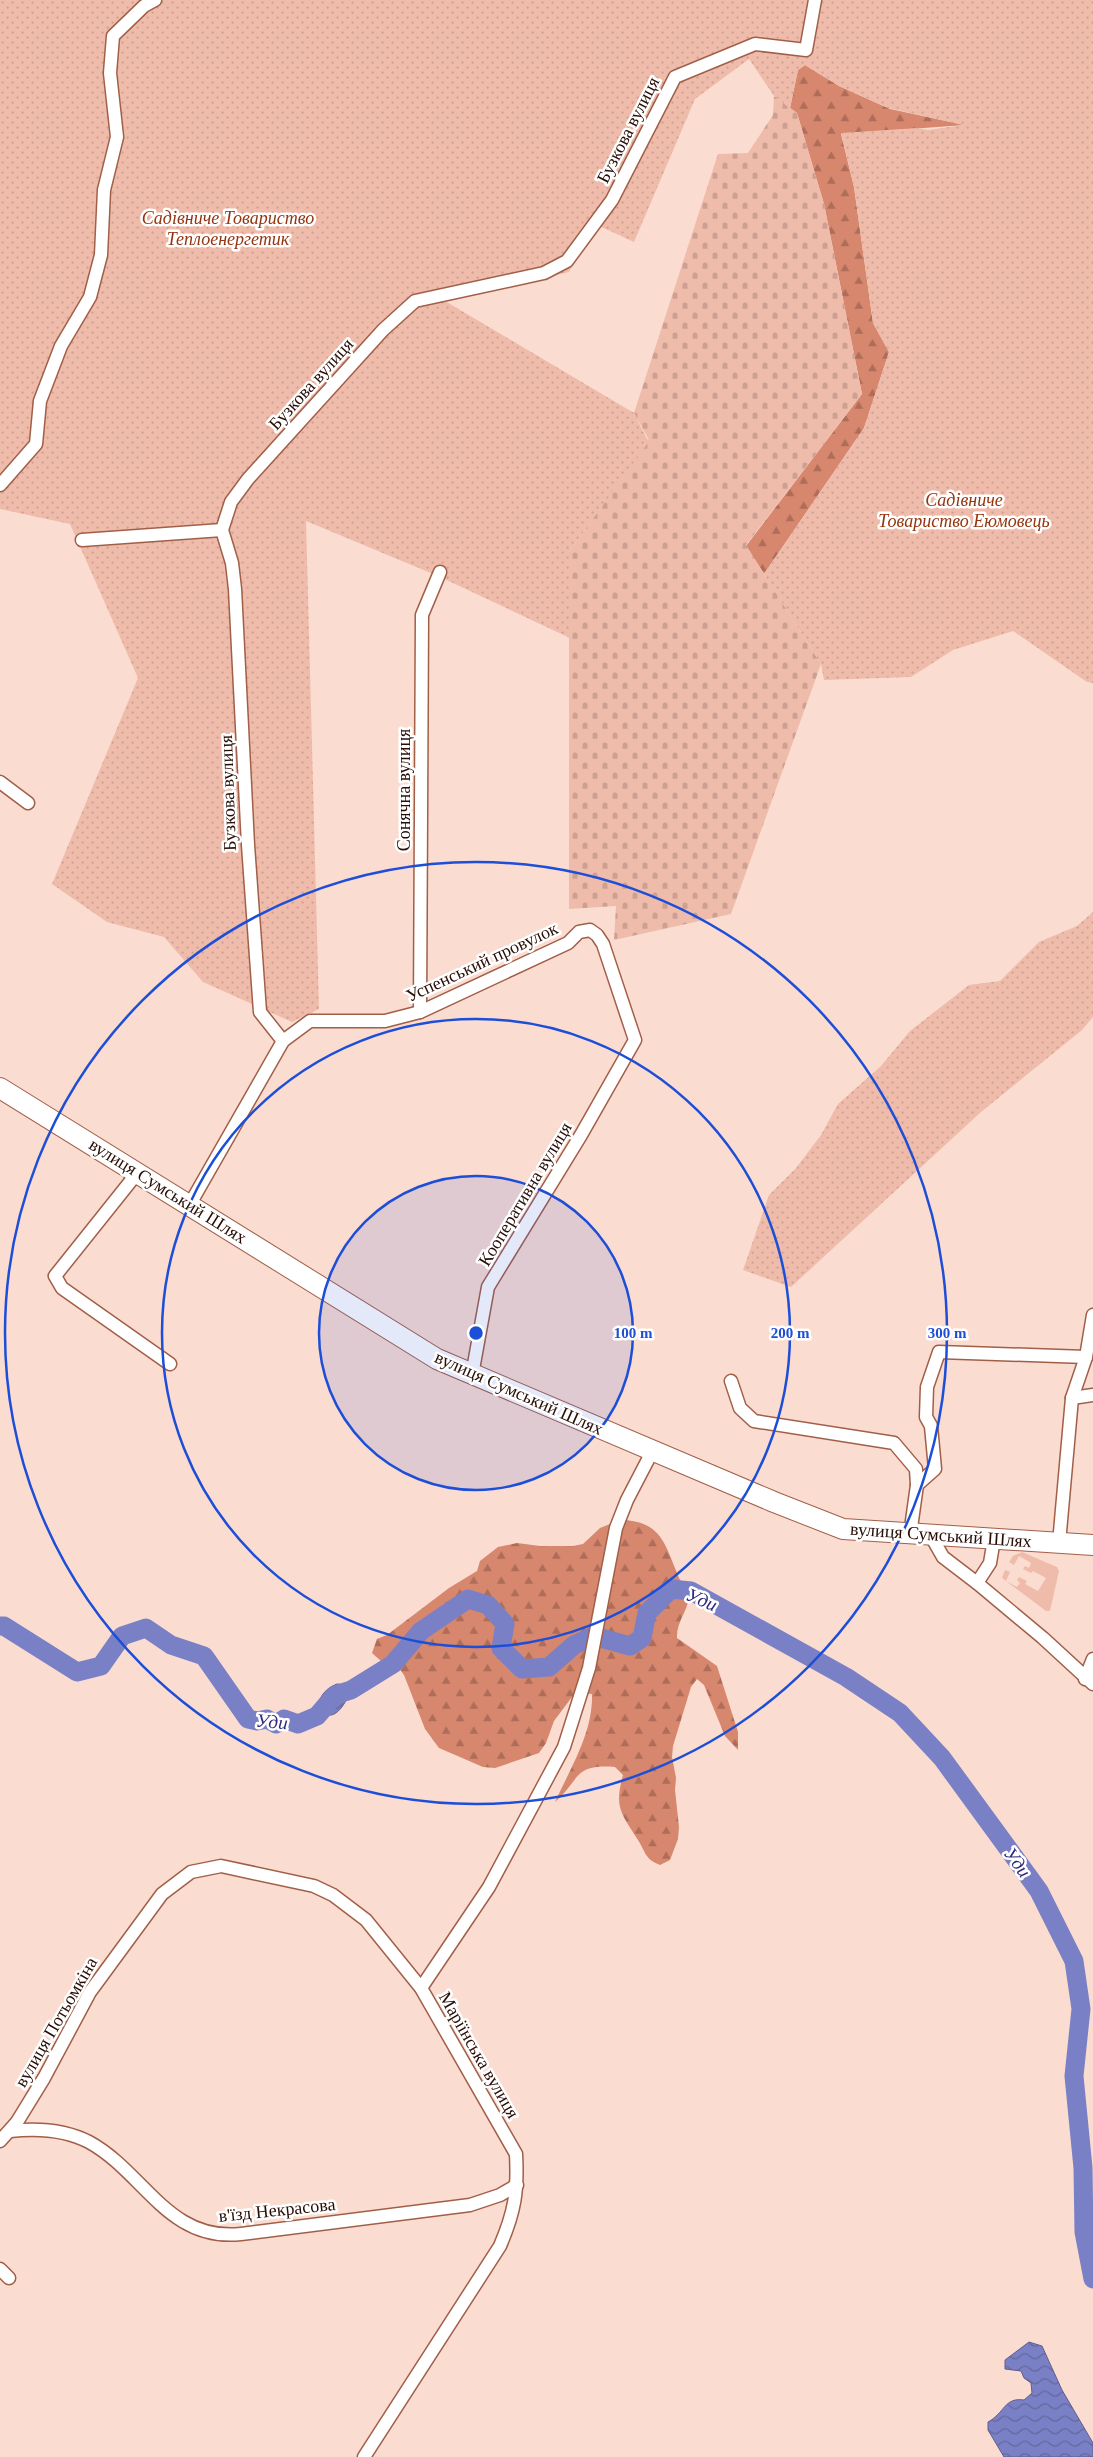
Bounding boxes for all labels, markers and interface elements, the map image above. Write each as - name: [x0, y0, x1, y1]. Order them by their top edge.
- street label: Бузкова вулиця: [593, 74, 663, 186]
- park label: Садівниче Товариство Теплоенергетик: [142, 208, 314, 249]
- street label: Бузкова вулиця: [265, 334, 357, 434]
- park label: Садівниче Товариство Еюмовець: [878, 490, 1050, 531]
- street label: Сонячна вулиця: [394, 729, 414, 851]
- street label: Бузкова вулиця: [216, 735, 240, 851]
- street label: Успенський провулок: [403, 918, 561, 1006]
- street label: Кооперативна вулиця: [474, 1119, 576, 1269]
- street label: вулиця Сумський Шлях: [86, 1134, 250, 1248]
- centre of rings: [467, 1324, 485, 1342]
- text: 100 m: [614, 1325, 653, 1341]
- text: 200 m: [771, 1325, 810, 1341]
- text: 300 m: [928, 1325, 967, 1341]
- street label: вулиця Сумський Шлях: [432, 1347, 606, 1439]
- street label: вулиця Сумський Шлях: [850, 1519, 1032, 1551]
- water label: Уди: [683, 1584, 720, 1615]
- water label: Уди: [255, 1710, 289, 1733]
- water label: Уди: [1000, 1843, 1035, 1881]
- street label: вулиця Потьомкіна: [11, 1954, 101, 2090]
- street label: Маріїнська вулиця: [435, 1988, 523, 2122]
- street label: в'їзд Некрасова: [218, 2194, 336, 2226]

